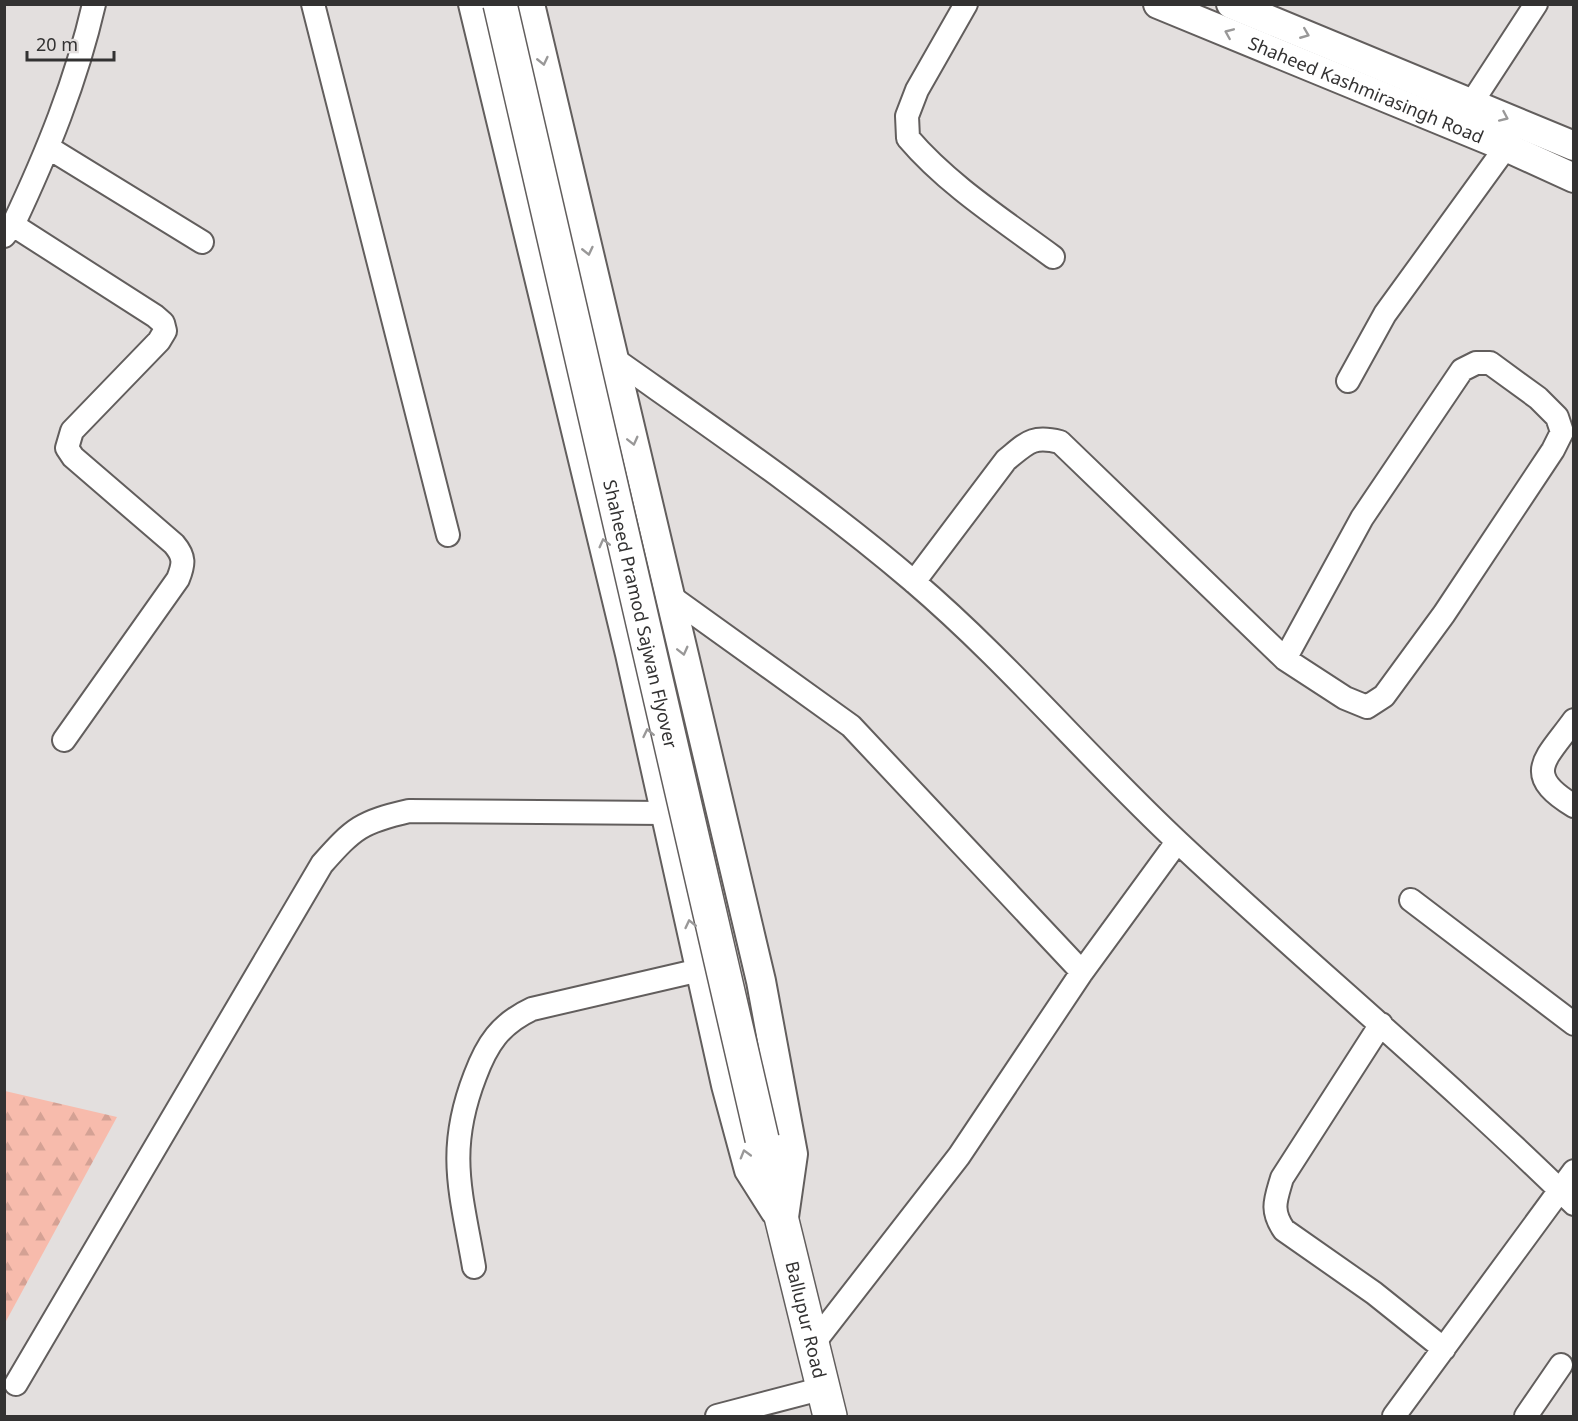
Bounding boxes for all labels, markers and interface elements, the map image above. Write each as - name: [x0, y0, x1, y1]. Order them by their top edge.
- scale bar: [27, 24, 114, 62]
- one-way arrow: [1298, 27, 1309, 39]
- one-way arrow: [1225, 28, 1236, 40]
- street label: Shaheed Kashmirasingh Road: [1245, 30, 1488, 149]
- text: 20 m: [36, 32, 78, 56]
- one-way arrow: [536, 56, 549, 66]
- one-way arrow: [1498, 109, 1509, 121]
- one-way arrow: [580, 246, 593, 256]
- one-way arrow: [626, 436, 639, 446]
- street label: Shaheed Pramod Sajwan Flyover: [598, 477, 684, 751]
- one-way arrow: [598, 538, 611, 548]
- one-way arrow: [676, 646, 689, 656]
- one-way arrow: [642, 728, 655, 738]
- one-way arrow: [684, 919, 697, 929]
- one-way arrow: [740, 1149, 752, 1160]
- street label: Ballupur Road: [780, 1259, 832, 1381]

